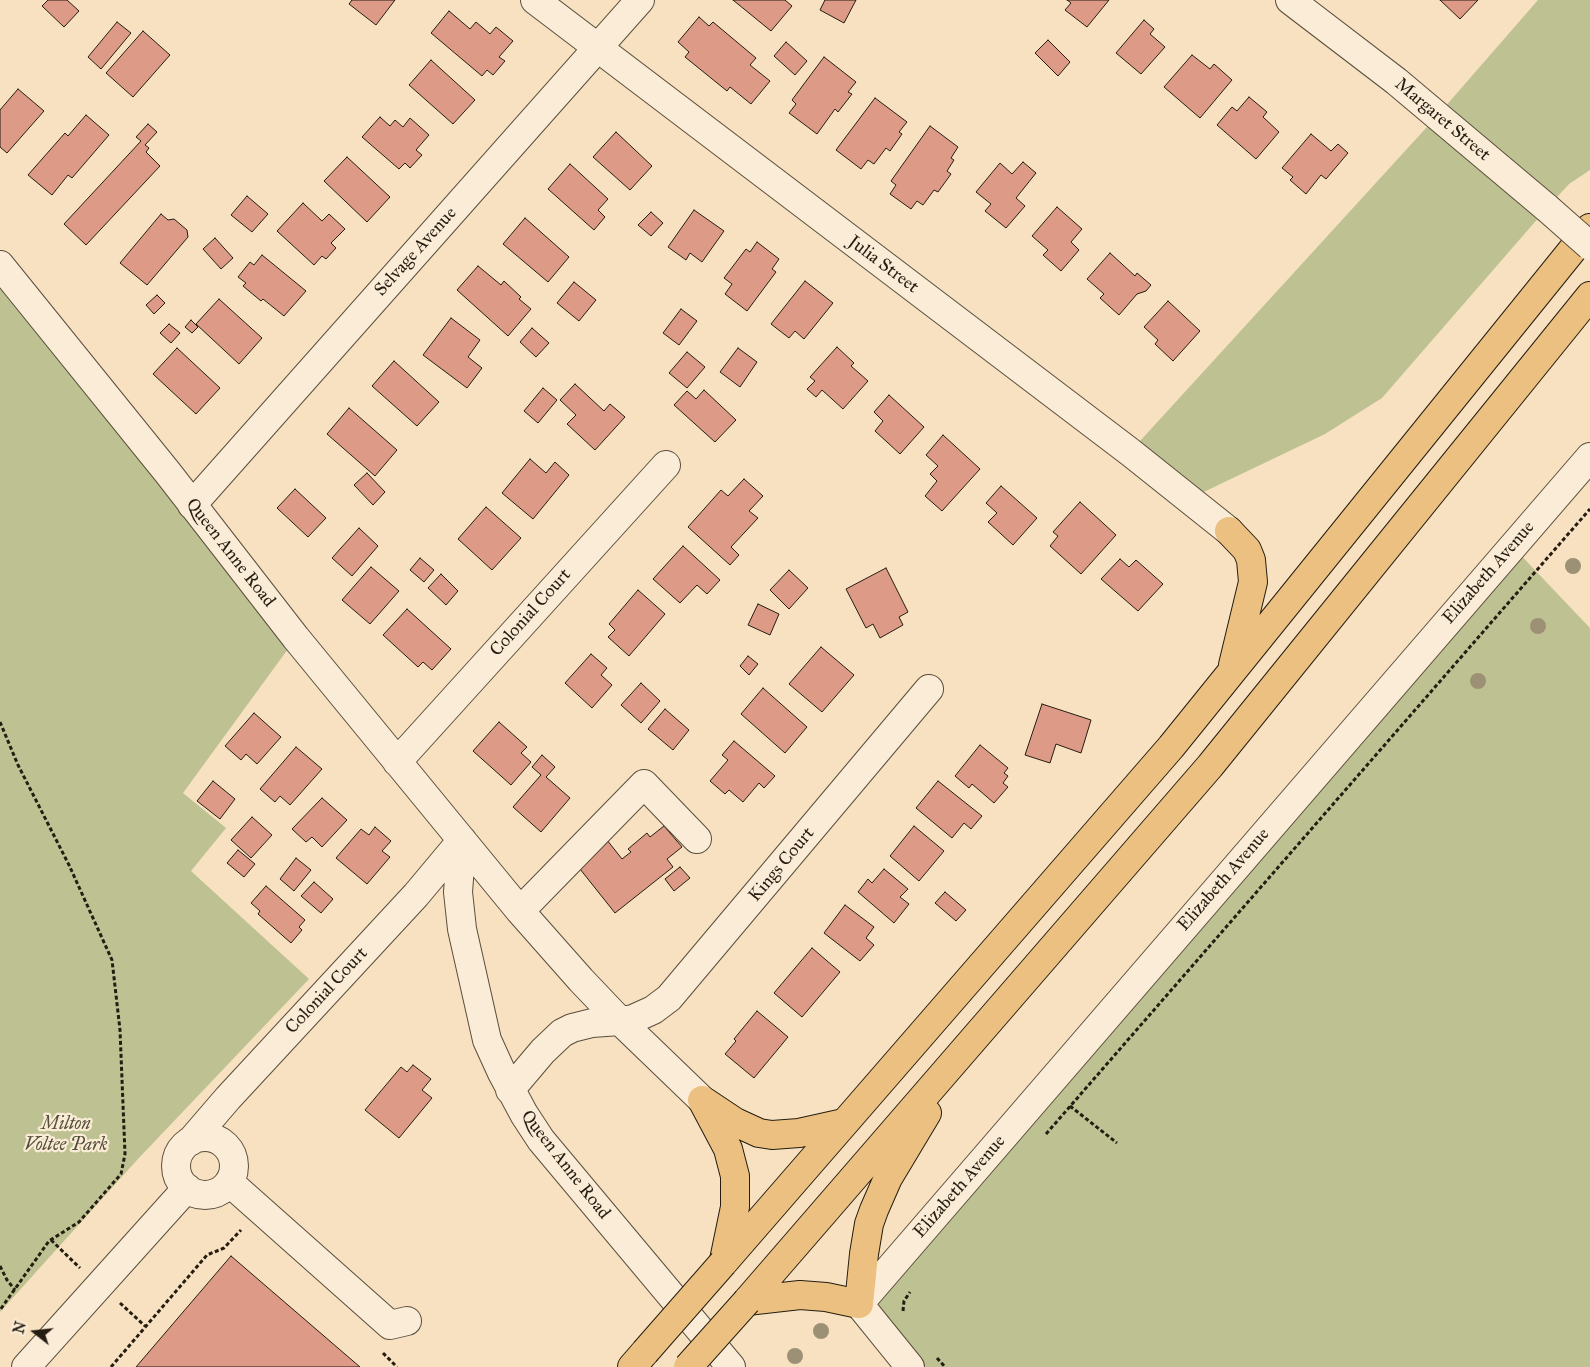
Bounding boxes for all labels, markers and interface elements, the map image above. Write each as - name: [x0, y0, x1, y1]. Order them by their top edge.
- street label: Margaret Street: [1390, 74, 1494, 166]
- street label: Selvage Avenue: [370, 203, 462, 301]
- street label: Julia Street: [844, 232, 922, 298]
- street label: Queen Anne Road: [181, 494, 279, 612]
- street label: Elizabeth Avenue: [1438, 517, 1540, 629]
- street label: Colonial Court: [486, 565, 576, 661]
- street label: Kings Court: [745, 823, 819, 907]
- street label: Elizabeth Avenue: [1173, 824, 1275, 936]
- street label: Colonial Court: [281, 943, 373, 1039]
- street label: Queen Anne Road: [516, 1106, 614, 1224]
- park label: Milton Voltee Park: [24, 1114, 108, 1156]
- street label: Elizabeth Avenue: [909, 1131, 1011, 1243]
- north arrow: [10, 1307, 60, 1357]
- text: N: [10, 1320, 30, 1336]

